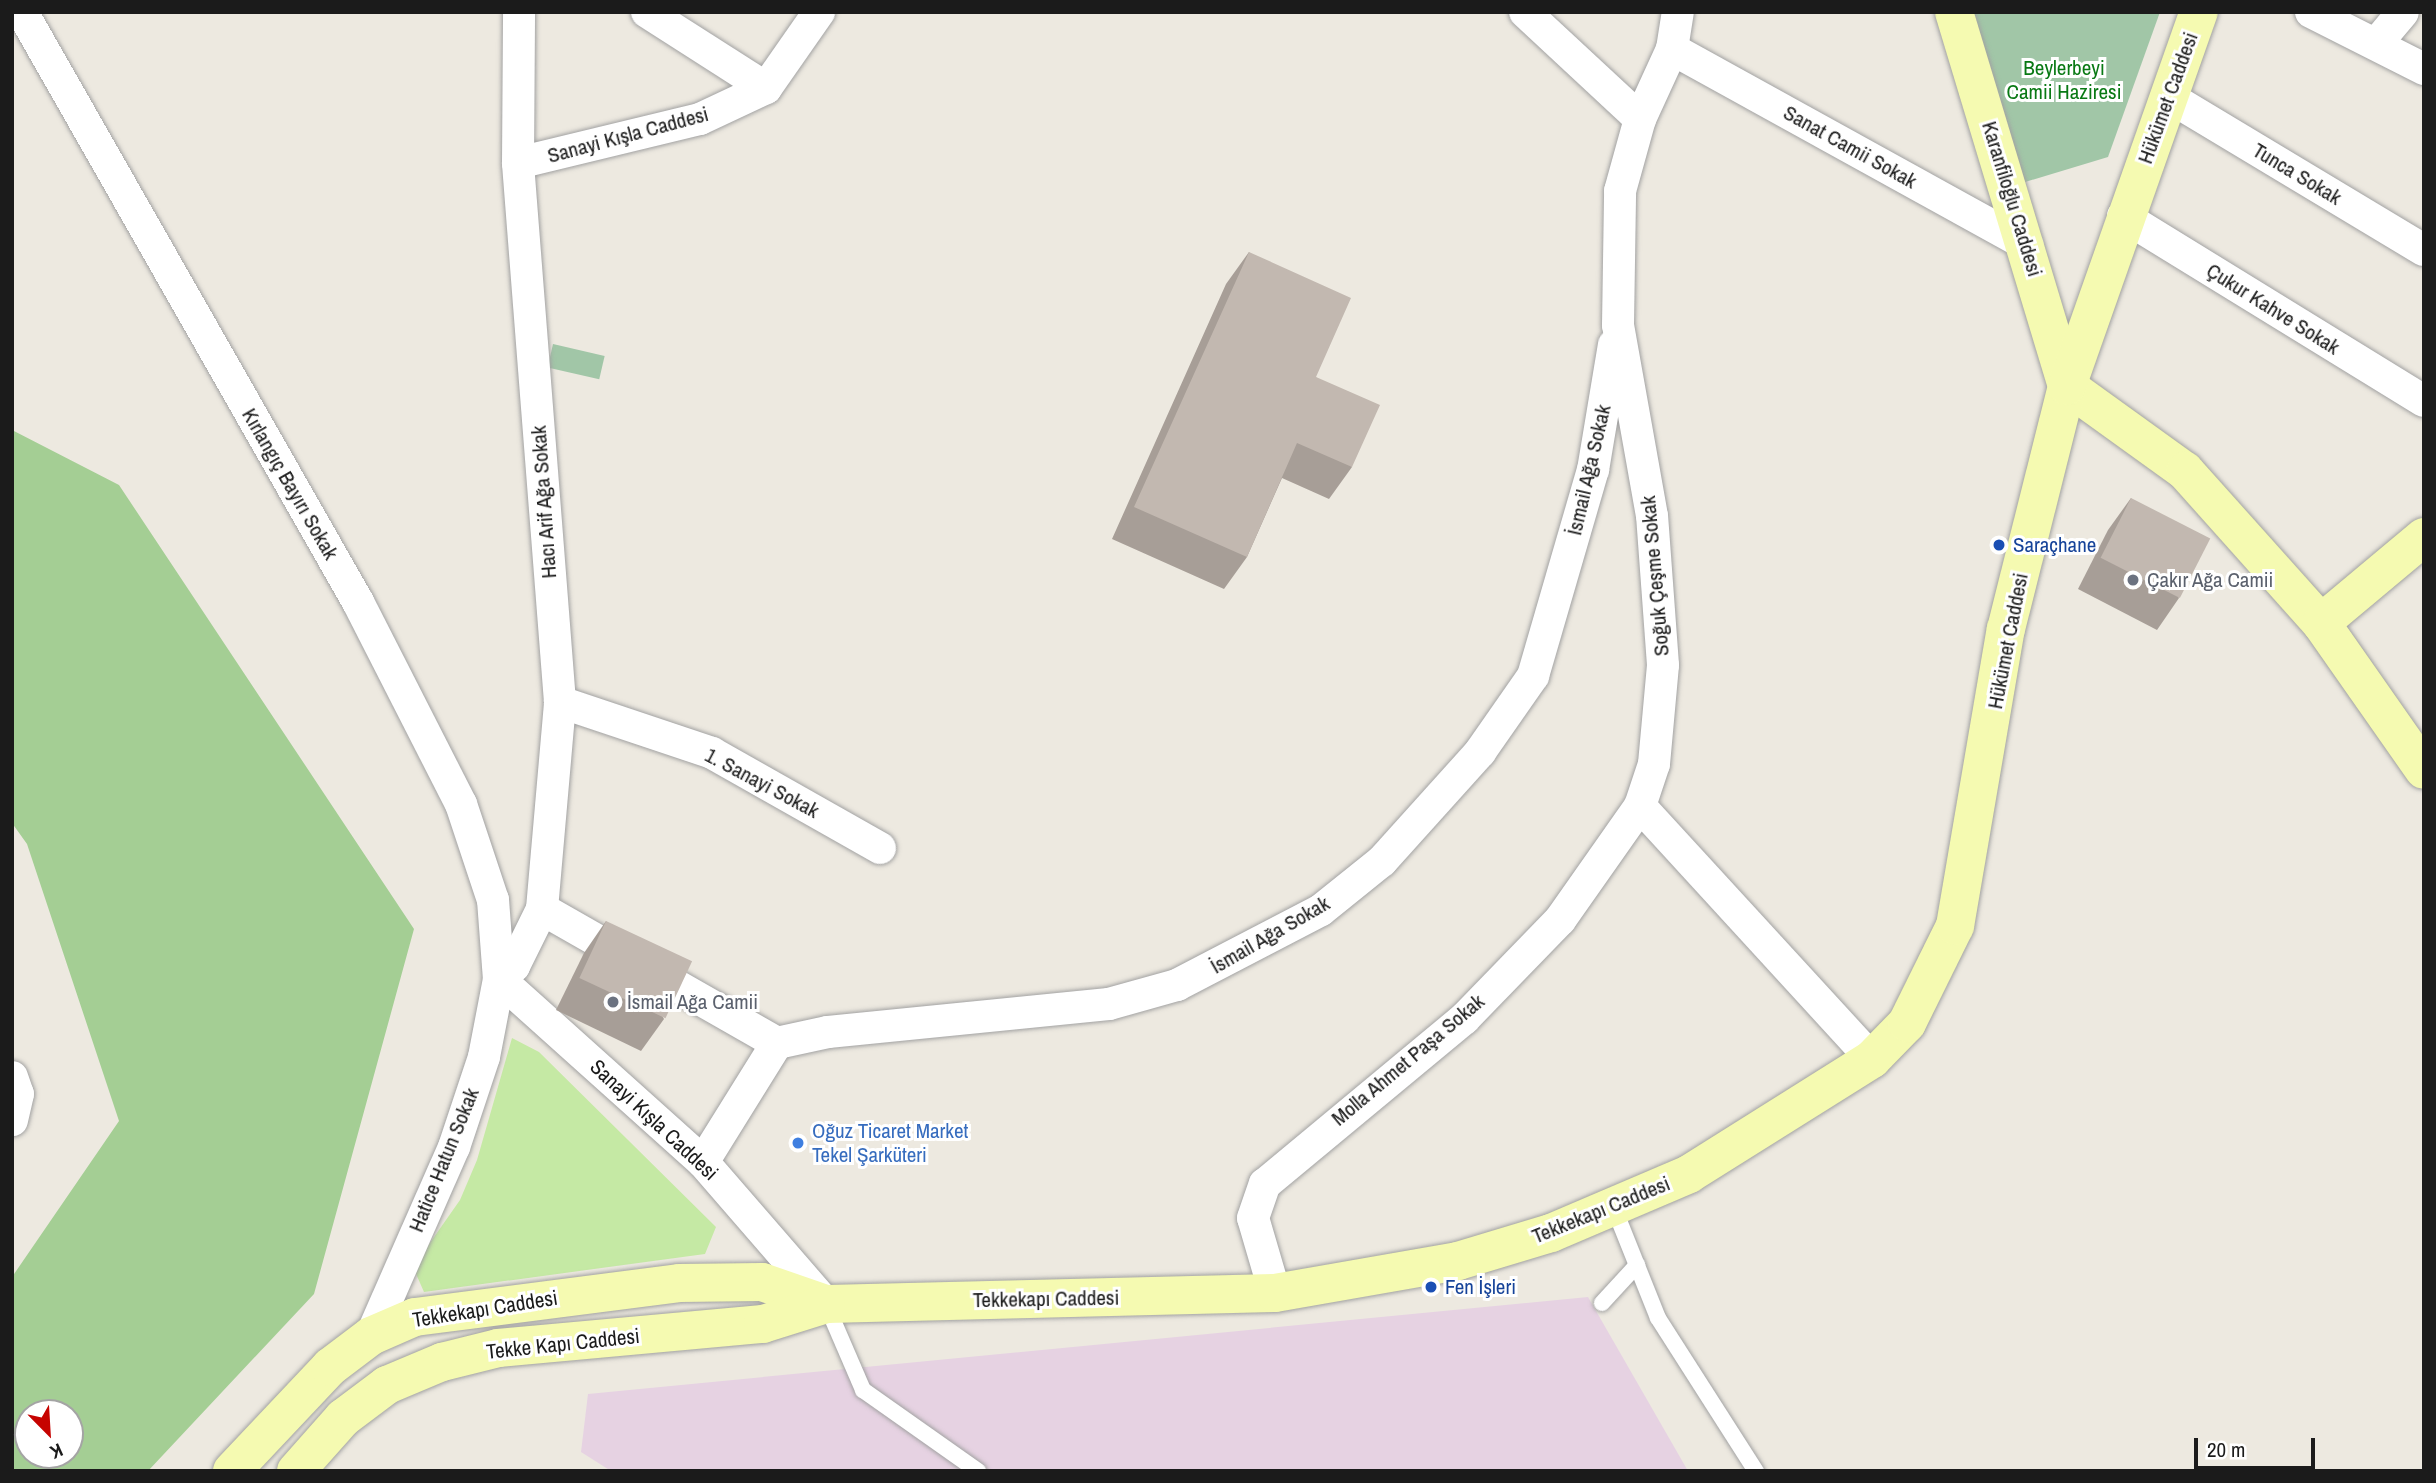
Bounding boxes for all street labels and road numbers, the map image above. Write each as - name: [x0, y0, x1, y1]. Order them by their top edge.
- street label: Hükümet Caddesi: [2133, 29, 2203, 167]
- street label: Sanat Camii Sokak: [1779, 100, 1921, 194]
- street label: Sanayi Kışla Caddesi: [545, 101, 711, 169]
- street label: Karanfiloğlu Caddesi: [1976, 118, 2048, 280]
- street label: Tunca Sokak: [2248, 138, 2346, 210]
- street label: Çukur Kahve Sokak: [2202, 258, 2344, 360]
- street label: İsmail Ağa Sokak: [1562, 402, 1616, 538]
- street label: Kırlangıç Bayırı Sokak: [236, 404, 344, 564]
- street label: Hacı Arif Ağa Sokak: [526, 424, 562, 580]
- street label: Soğuk Çeşme Sokak: [1635, 495, 1675, 657]
- street label: Hükümet Caddesi: [1982, 571, 2034, 711]
- street label: 1. Sanayi Sokak: [701, 742, 823, 824]
- street label: İsmail Ağa Sokak: [1206, 891, 1334, 979]
- street label: Molla Ahmet Paşa Sokak: [1326, 989, 1490, 1131]
- street label: Sanayi Kışla Caddesi: [585, 1054, 723, 1186]
- street label: Hatice Hatun Sokak: [404, 1084, 484, 1236]
- street label: Tekkekapı Caddesi: [1528, 1171, 1674, 1249]
- street label: Tekkekapı Caddesi: [411, 1285, 559, 1333]
- street label: Tekkekapı Caddesi: [973, 1285, 1119, 1313]
- street label: Tekke Kapı Caddesi: [485, 1323, 641, 1365]

